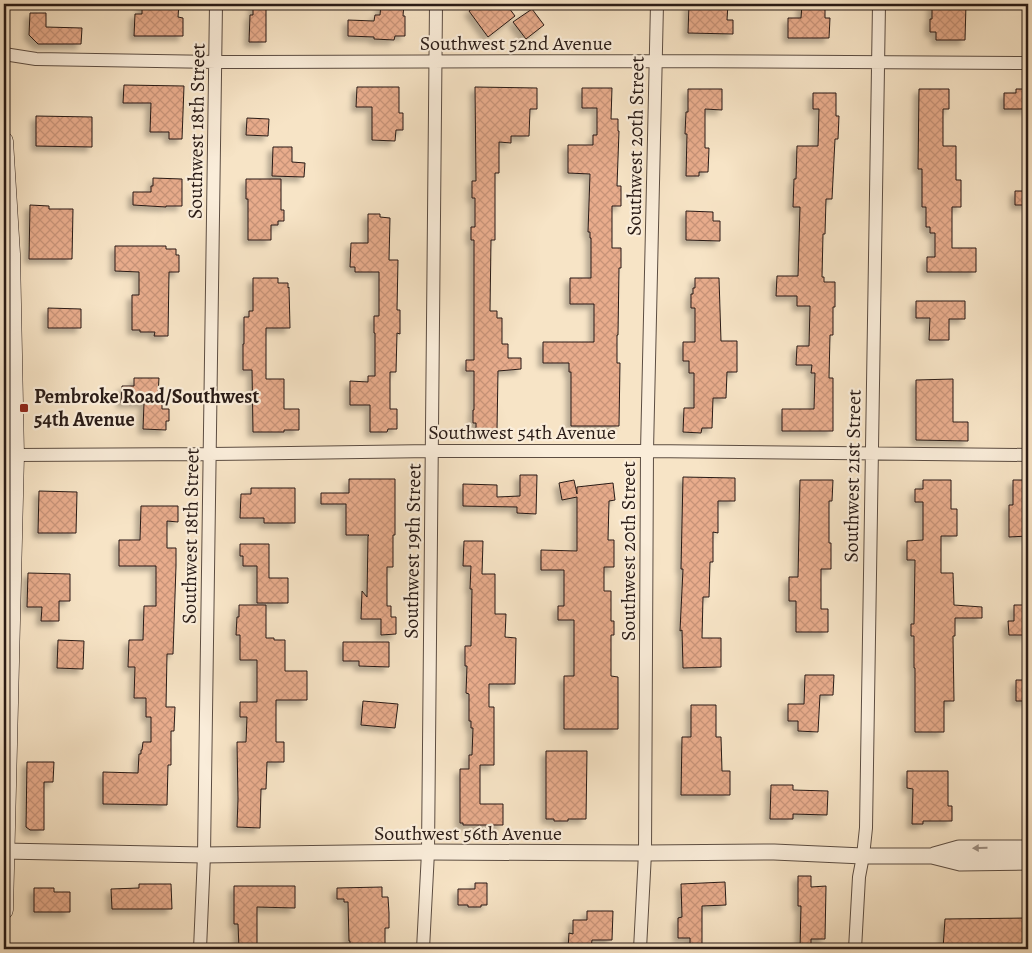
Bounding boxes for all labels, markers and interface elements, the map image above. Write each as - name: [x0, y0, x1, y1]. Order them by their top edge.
- street label: Southwest 52nd Avenue: [420, 30, 612, 57]
- street label: Southwest 18th Street: [181, 42, 212, 219]
- street label: Southwest 20th Street: [620, 55, 651, 236]
- place label: Pembroke Road/Southwest 54th Avenue: [34, 383, 259, 433]
- street label: Southwest 21st Street: [837, 389, 868, 563]
- marker: Pembroke Road/Southwest 54th Avenue: [18, 402, 30, 414]
- street label: Southwest 54th Avenue: [428, 419, 616, 446]
- street label: Southwest 18th Street: [175, 447, 206, 624]
- street label: Southwest 20th Street: [615, 461, 642, 641]
- street label: Southwest 19th Street: [397, 463, 428, 639]
- street label: Southwest 56th Avenue: [374, 820, 562, 847]
- one-way arrow: [971, 844, 987, 852]

